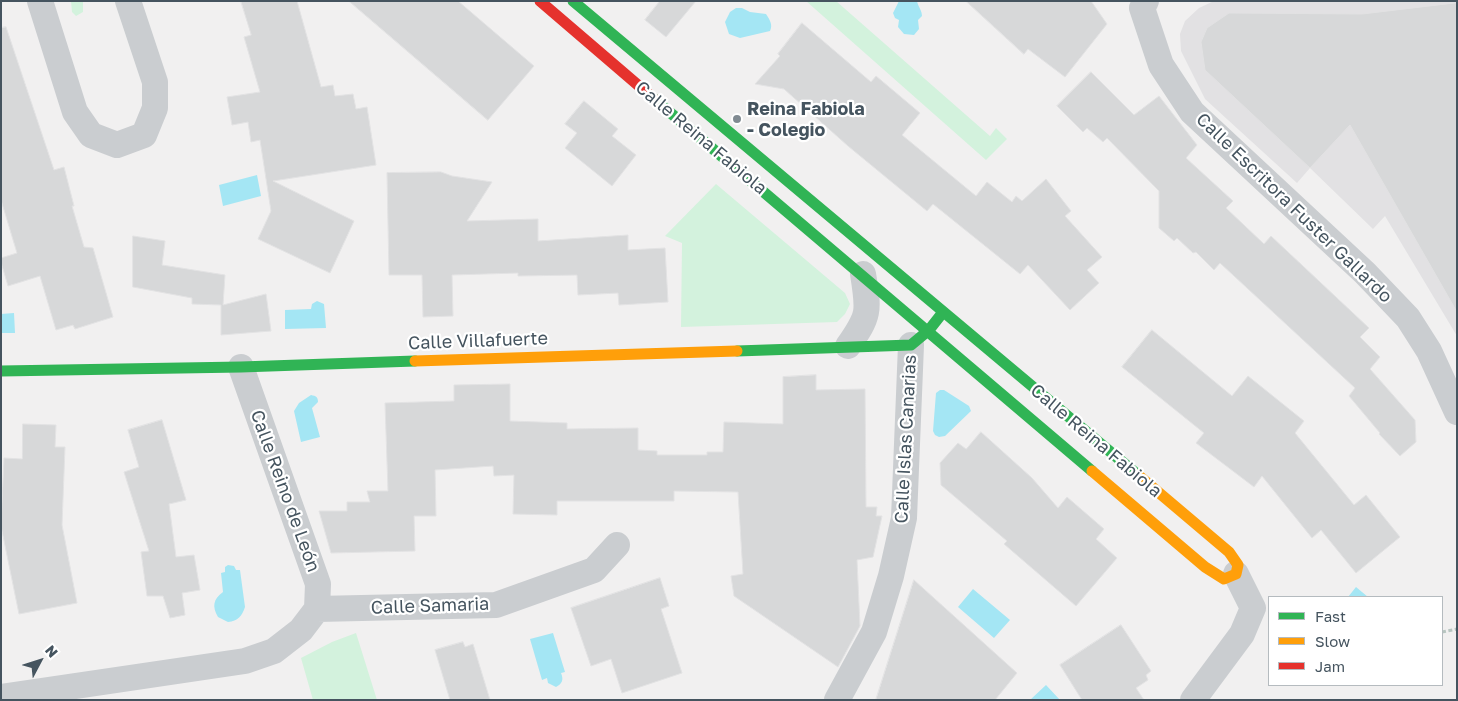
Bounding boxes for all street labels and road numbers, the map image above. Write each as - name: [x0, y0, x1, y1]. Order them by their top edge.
- street label: Calle Reina Fabiola: [631, 77, 771, 199]
- street label: Calle Escritora Fuster Gallardo: [1192, 109, 1396, 307]
- street label: Calle Villafuerte: [408, 328, 548, 354]
- street label: Calle Islas Canarias: [891, 354, 921, 524]
- street label: Calle Reina Fabiola: [1026, 380, 1166, 502]
- street label: Calle Reino de León: [246, 407, 324, 575]
- street label: Calle Samaria: [370, 593, 490, 619]

